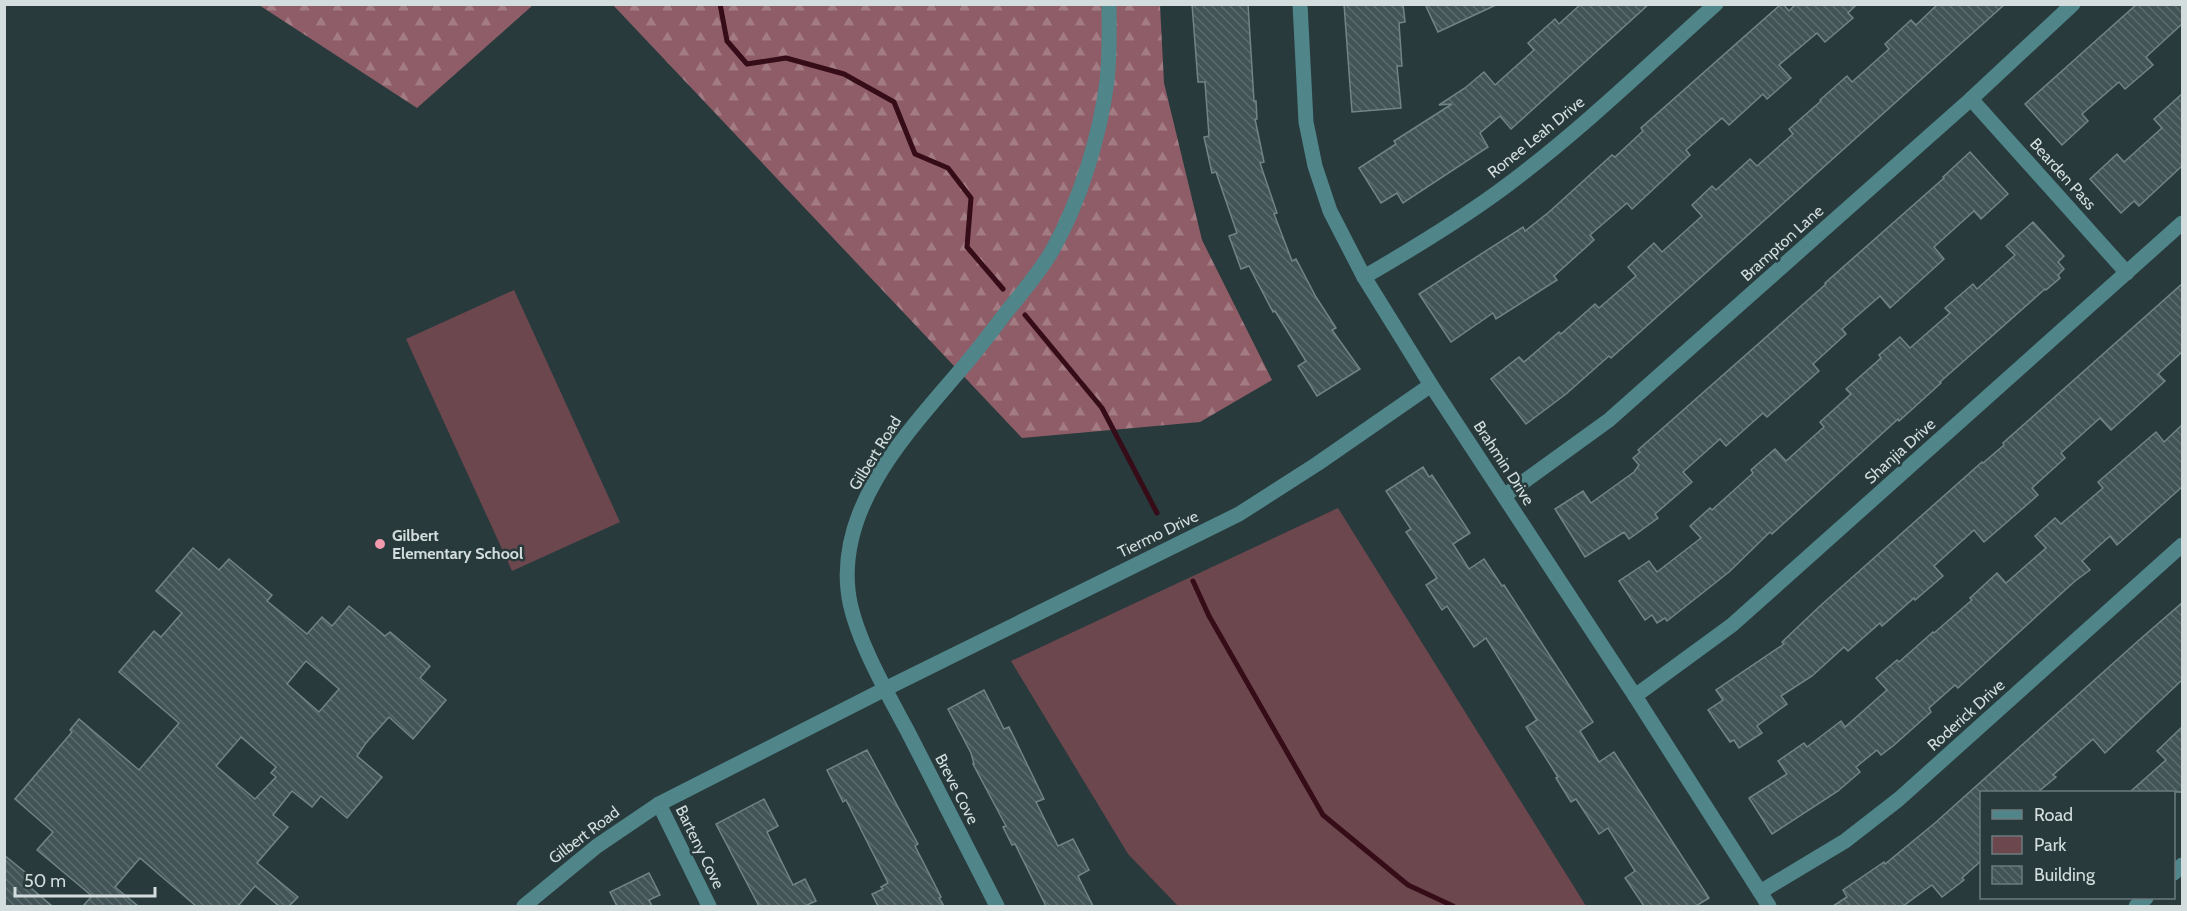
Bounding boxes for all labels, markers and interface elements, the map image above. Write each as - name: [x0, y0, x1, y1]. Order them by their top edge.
- street label: Ronee Leah Drive: [1484, 92, 1588, 182]
- street label: Bearden Pass: [2026, 134, 2100, 214]
- street label: Brampton Lane: [1737, 201, 1827, 285]
- street label: Gilbert Road: [845, 412, 905, 494]
- street label: Shanjia Drive: [1861, 414, 1939, 488]
- street label: Brahmin Drive: [1470, 417, 1538, 509]
- street label: Tiermo Drive: [1115, 506, 1201, 562]
- place label: Gilbert Elementary School: [392, 526, 523, 563]
- marker: Gilbert Elementary School: [373, 537, 387, 551]
- street label: Roderick Drive: [1923, 675, 2009, 755]
- street label: Breve Cove: [931, 751, 983, 827]
- legend: [1980, 791, 2175, 899]
- street label: Gilbert Road: [545, 802, 623, 868]
- street label: Barteny Cove: [672, 802, 728, 892]
- text: Road: [2034, 804, 2073, 826]
- text: Park: [2034, 834, 2067, 856]
- scale bar: [15, 860, 154, 898]
- text: Building: [2034, 864, 2096, 886]
- text: 50 m: [24, 870, 66, 892]

